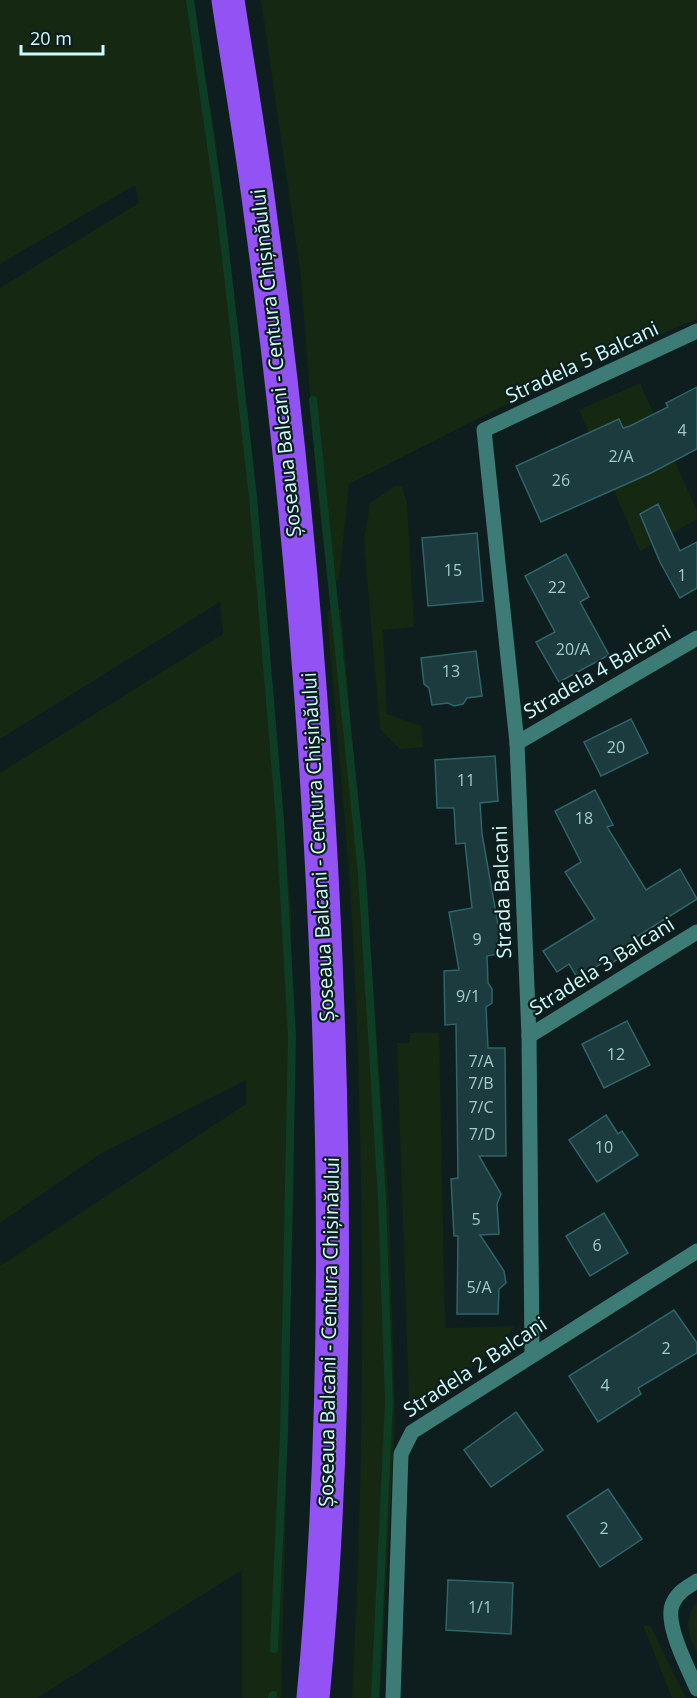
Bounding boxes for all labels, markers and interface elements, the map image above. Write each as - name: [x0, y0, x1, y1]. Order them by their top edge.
- scale bar: [21, 18, 104, 56]
- text: 20 m: [30, 26, 72, 50]
- street label: Șoseaua Balcani - Centura Chișinăului: [244, 188, 307, 538]
- street label: Stradela 5 Balcani: [501, 314, 663, 409]
- house number: 4: [677, 419, 687, 441]
- house number: 2/A: [608, 445, 634, 467]
- house number: 26: [552, 469, 570, 491]
- house number: 15: [444, 559, 462, 581]
- house number: 1: [677, 564, 687, 586]
- house number: 22: [548, 576, 566, 598]
- street label: Stradela 4 Balcani: [518, 618, 675, 725]
- house number: 20/A: [556, 638, 591, 660]
- house number: 13: [442, 660, 460, 682]
- street label: Șoseaua Balcani - Centura Chișinăului: [295, 672, 340, 1022]
- house number: 20: [607, 736, 625, 758]
- house number: 11: [457, 769, 475, 791]
- house number: 18: [575, 807, 593, 829]
- street label: Strada Balcani: [486, 825, 517, 959]
- street label: Stradela 3 Balcani: [524, 910, 679, 1021]
- house number: 9: [472, 928, 482, 950]
- house number: 9/1: [456, 985, 480, 1007]
- house number: 12: [607, 1043, 625, 1065]
- house number: 7/A: [468, 1050, 494, 1072]
- house number: 7/B: [468, 1072, 494, 1094]
- house number: 7/C: [468, 1096, 494, 1118]
- house number: 7/D: [469, 1123, 495, 1145]
- house number: 10: [595, 1136, 613, 1158]
- street label: Șoseaua Balcani - Centura Chișinăului: [312, 1157, 345, 1507]
- house number: 5: [471, 1208, 481, 1230]
- house number: 6: [592, 1234, 602, 1256]
- house number: 5/A: [466, 1276, 492, 1298]
- street label: Stradela 2 Balcani: [398, 1310, 552, 1423]
- house number: 2: [661, 1337, 671, 1359]
- house number: 4: [600, 1374, 610, 1396]
- house number: 2: [599, 1517, 609, 1539]
- house number: 1/1: [468, 1596, 492, 1618]

